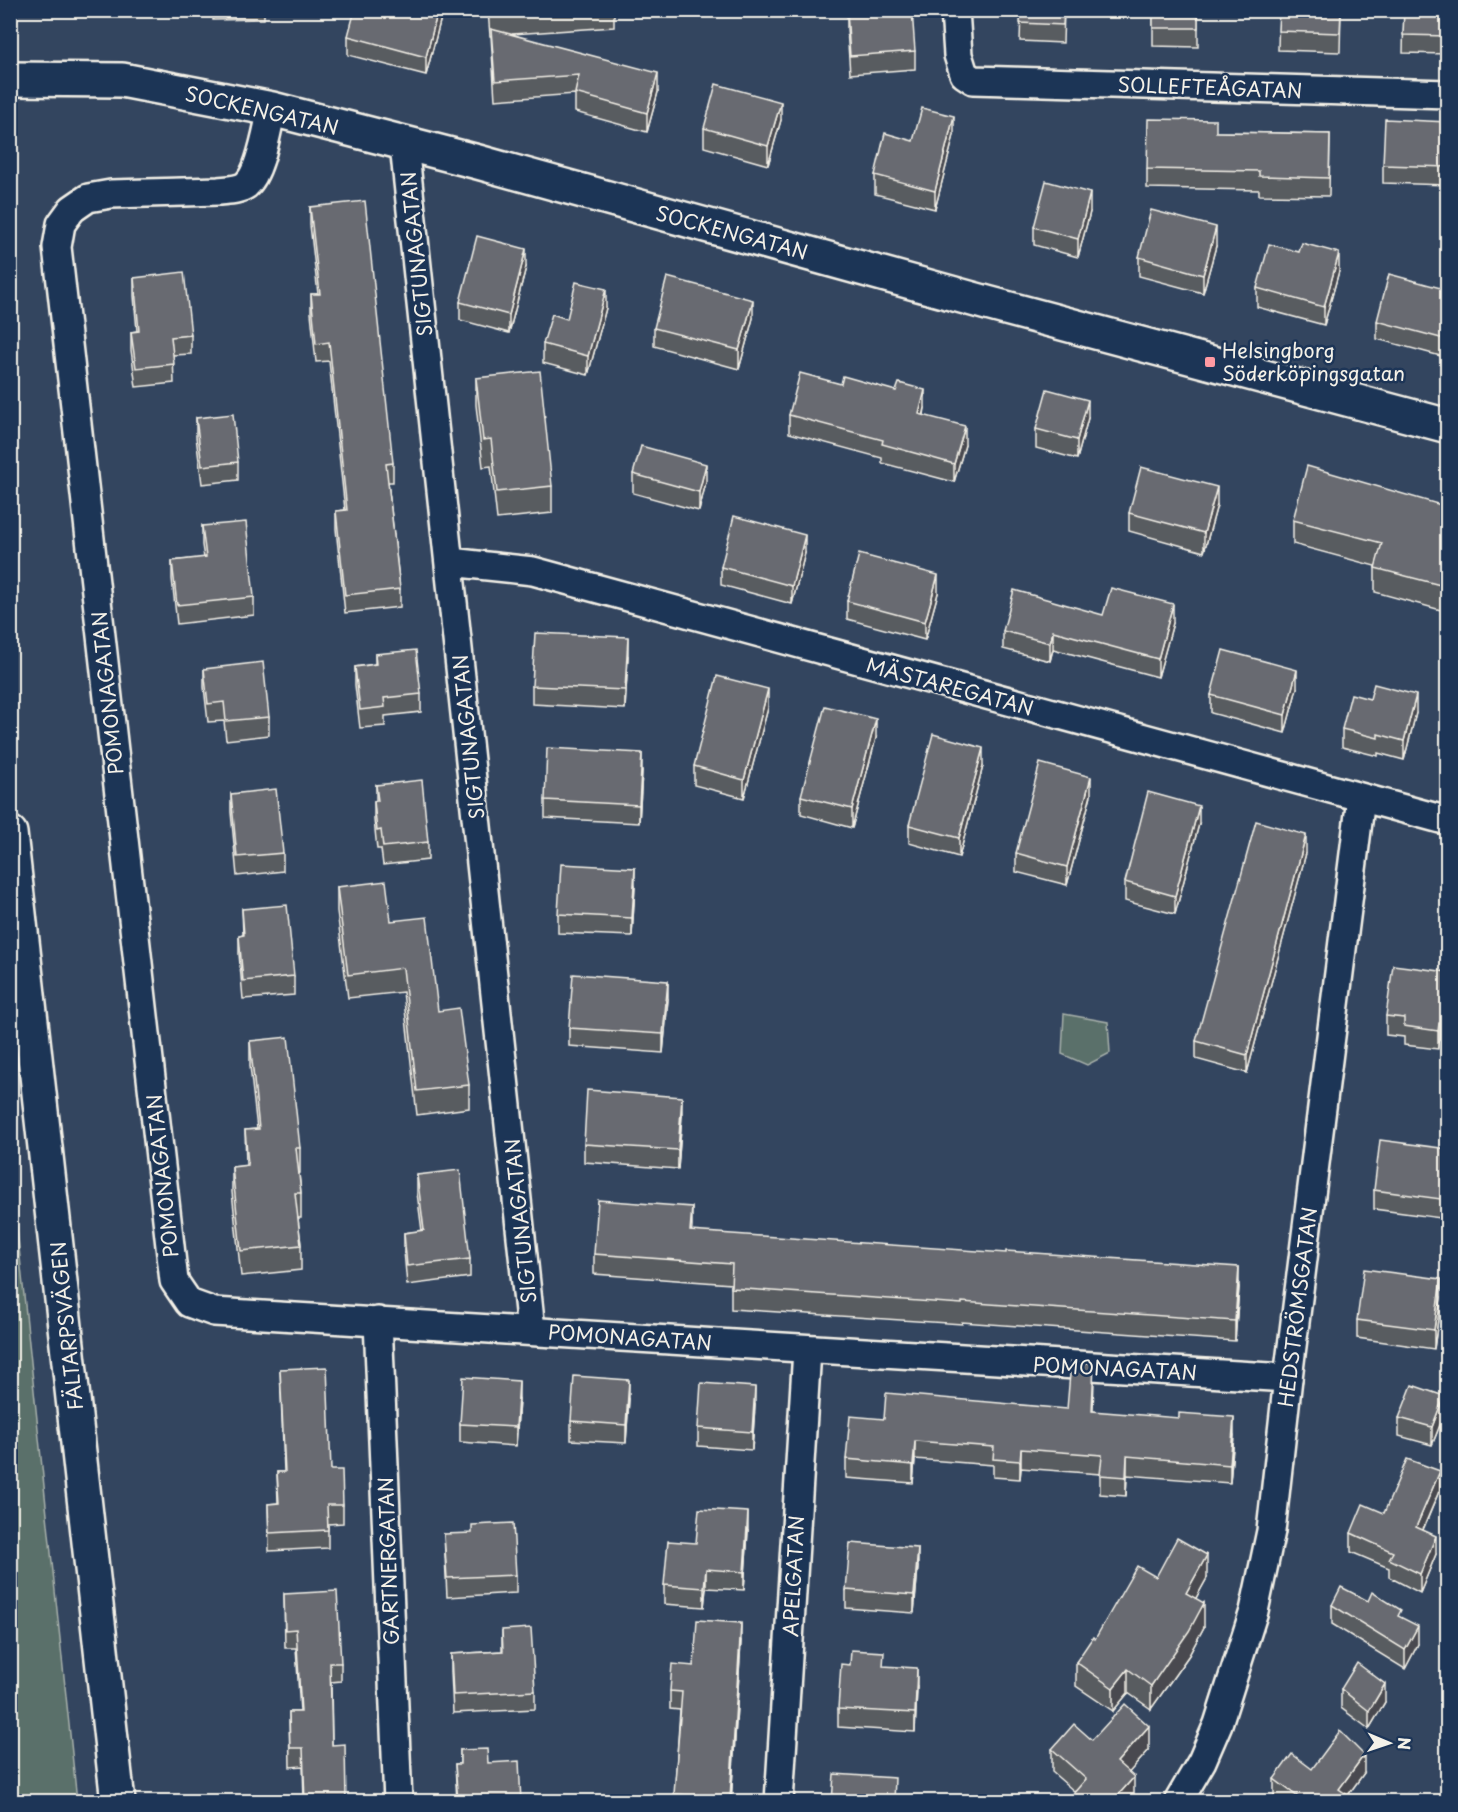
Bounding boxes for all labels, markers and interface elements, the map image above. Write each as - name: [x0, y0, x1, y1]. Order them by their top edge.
- street label: SOLLEFTEÅGATAN: [1117, 69, 1303, 105]
- street label: SOCKENGATAN: [182, 78, 342, 142]
- street label: SIGTUNAGATAN: [392, 170, 440, 338]
- street label: SOCKENGATAN: [653, 197, 811, 267]
- place label: Helsingborg Söderköpingsgatan: [1222, 335, 1405, 388]
- marker: Helsingborg Söderköpingsgatan: [1203, 355, 1217, 369]
- street label: POMONAGATAN: [83, 610, 131, 776]
- street label: MÄSTAREGATAN: [863, 649, 1037, 723]
- street label: SIGTUNAGATAN: [444, 653, 492, 821]
- street label: POMONAGATAN: [138, 1093, 186, 1259]
- street label: SIGTUNAGATAN: [496, 1137, 544, 1305]
- street label: HEDSTRÖMSGATAN: [1270, 1205, 1324, 1409]
- street label: FÄLTARPSVÄGEN: [42, 1240, 90, 1412]
- street label: POMONAGATAN: [547, 1316, 713, 1358]
- street label: POMONAGATAN: [1032, 1349, 1198, 1387]
- street label: GARTNERGATAN: [370, 1476, 406, 1646]
- street label: APELGATAN: [775, 1514, 811, 1638]
- north arrow: [1359, 1713, 1419, 1773]
- text: N: [1393, 1737, 1417, 1750]

